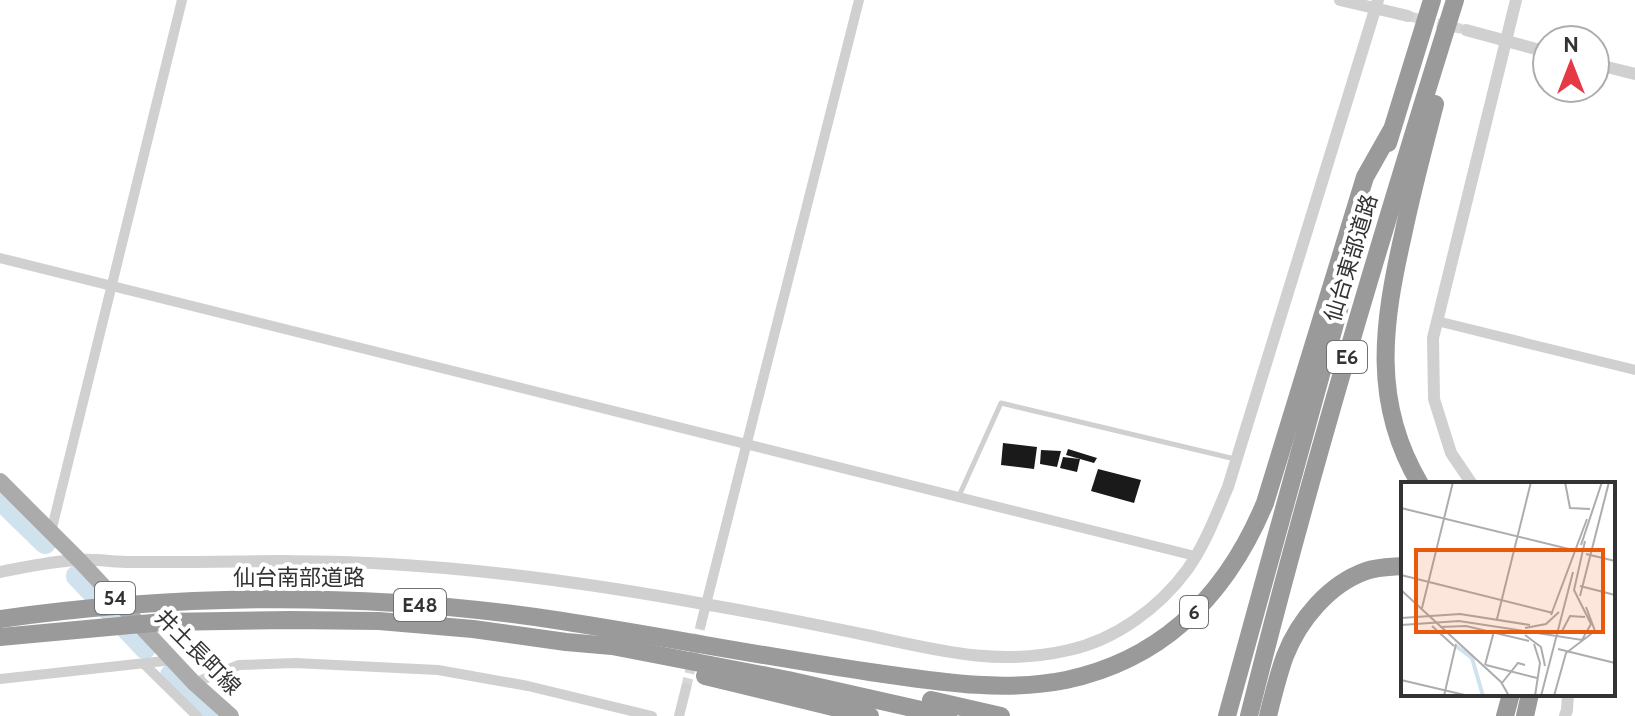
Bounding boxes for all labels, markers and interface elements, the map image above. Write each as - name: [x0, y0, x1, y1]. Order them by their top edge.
- north arrow: [1531, 24, 1611, 104]
- text: N: [1563, 31, 1579, 58]
- street label: 仙台東部道路: [1319, 191, 1383, 325]
- road number: E6: [1327, 341, 1367, 373]
- inset map: [1401, 482, 1615, 696]
- street label: 仙台南部道路: [233, 564, 365, 591]
- road number: 54: [95, 582, 135, 614]
- road number: E48: [394, 589, 446, 621]
- road number: 6: [1180, 596, 1208, 628]
- street label: 井土長町線: [150, 604, 246, 700]

